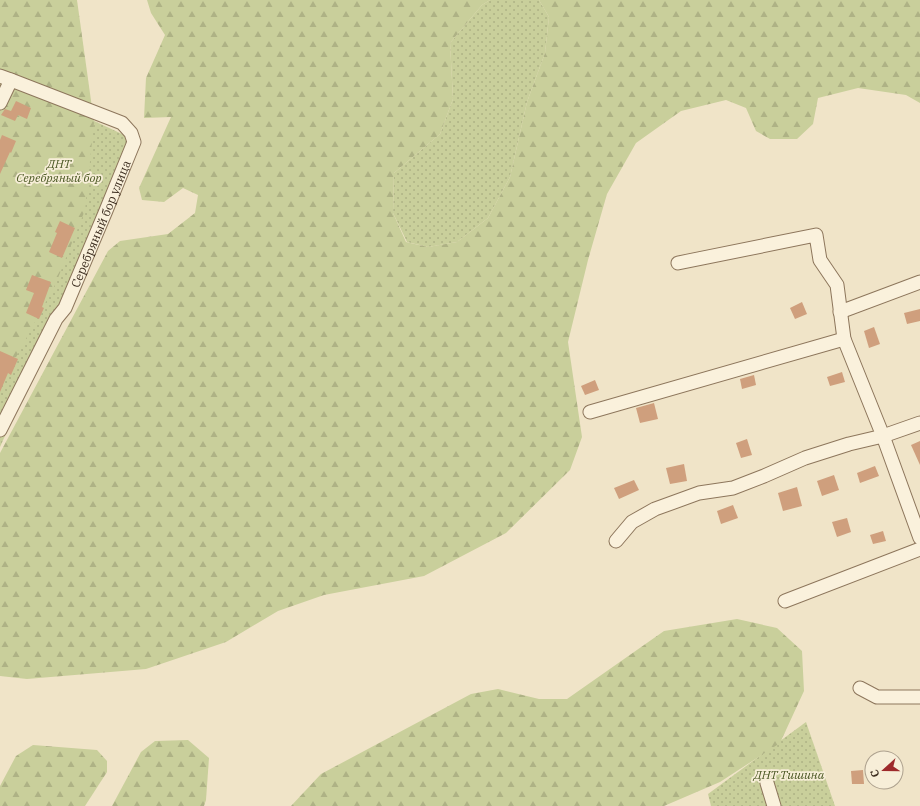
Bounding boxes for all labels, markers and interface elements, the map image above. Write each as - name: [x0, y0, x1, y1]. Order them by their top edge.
- park label: ДНТ Серебряный бор: [16, 156, 102, 185]
- street label: Серебряный бор улица: [67, 157, 134, 289]
- north arrow: [864, 750, 904, 790]
- park label: ДНТ Тишина: [752, 767, 825, 782]
- text: С: [867, 768, 883, 780]

